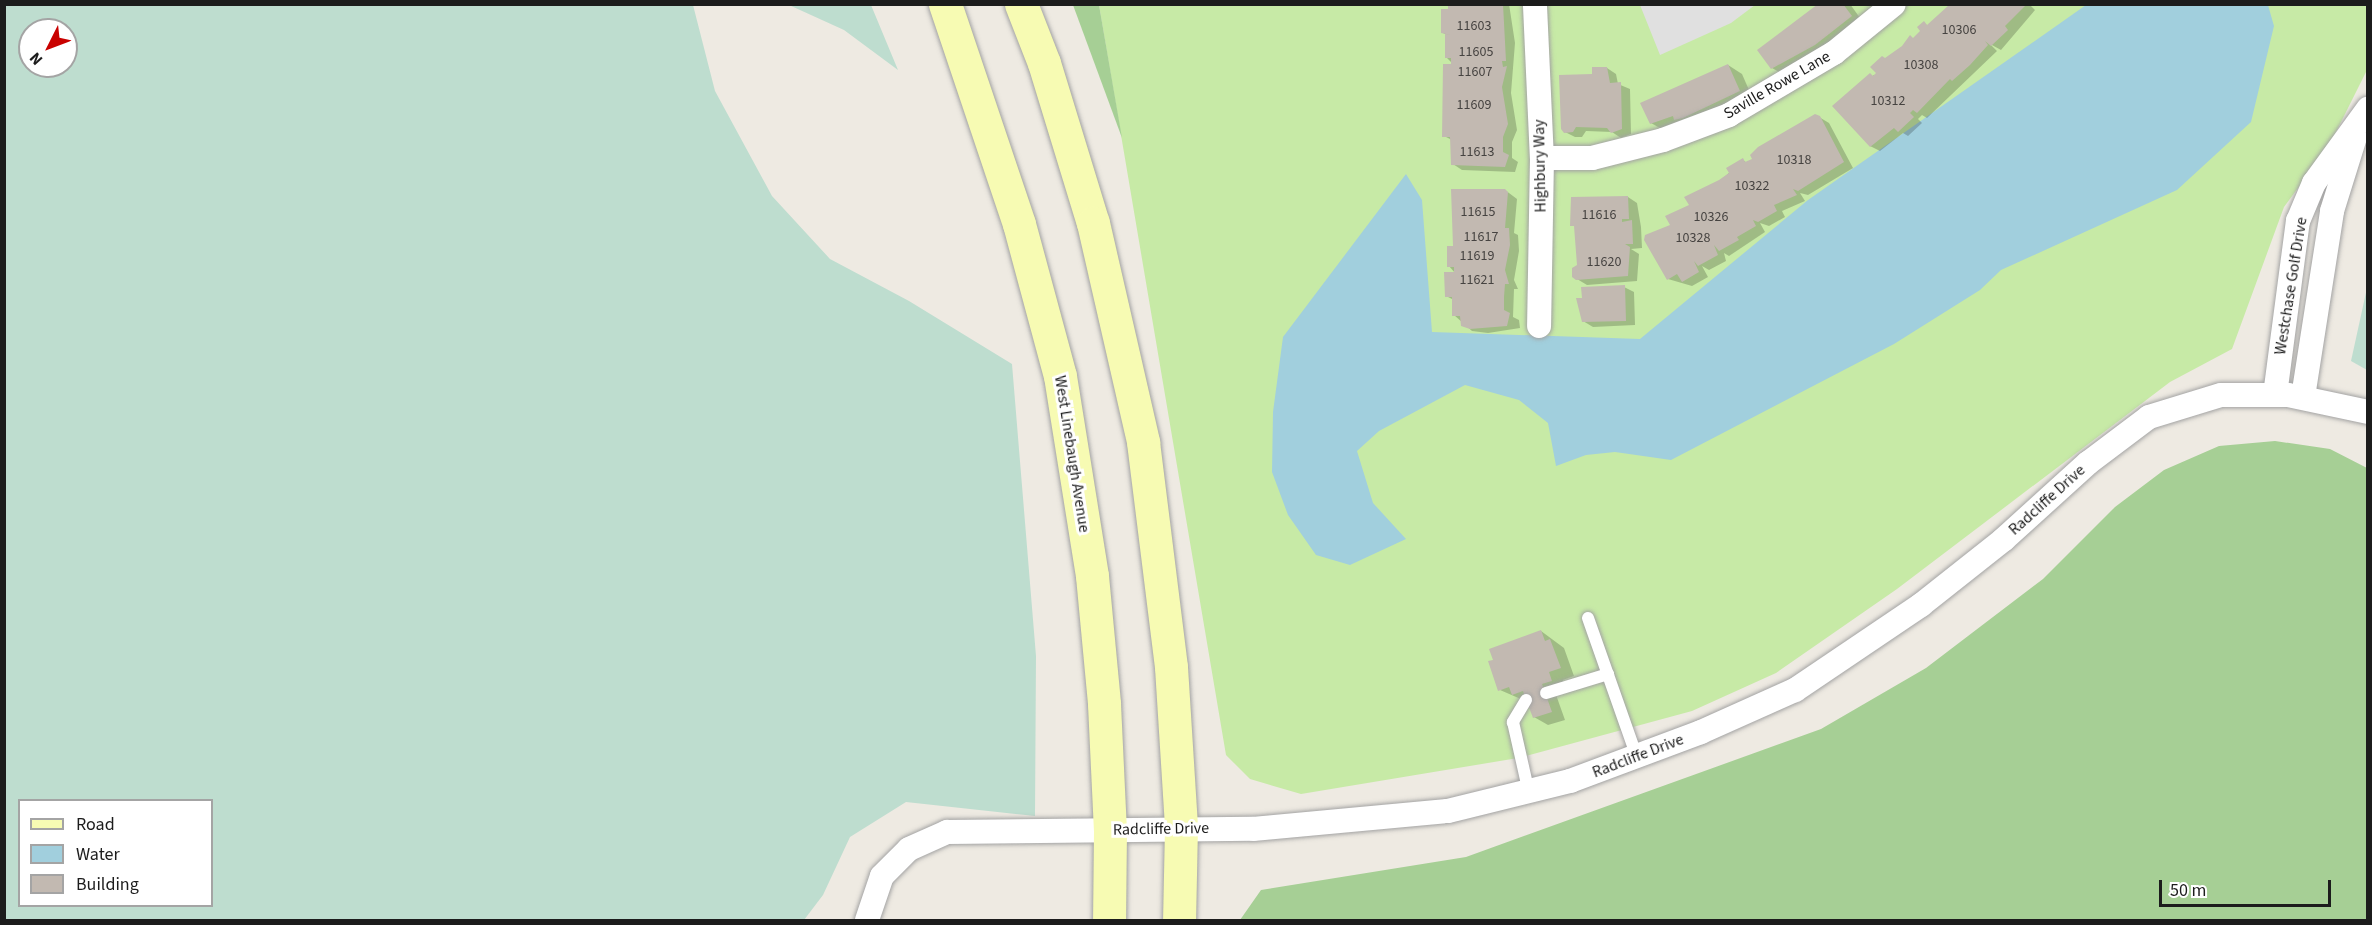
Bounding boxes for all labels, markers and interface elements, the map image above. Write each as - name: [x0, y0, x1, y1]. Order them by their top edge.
- north arrow: [18, 18, 78, 78]
- house number: 11603: [1457, 18, 1491, 34]
- house number: 10306: [1942, 22, 1976, 38]
- house number: 11605: [1459, 44, 1493, 60]
- text: N: [24, 47, 48, 70]
- street label: Saville Rowe Lane: [1720, 47, 1834, 123]
- house number: 10308: [1904, 57, 1938, 73]
- house number: 11607: [1458, 64, 1492, 80]
- house number: 10312: [1871, 93, 1905, 109]
- house number: 11609: [1457, 97, 1491, 113]
- street label: Highbury Way: [1530, 119, 1550, 213]
- house number: 11613: [1460, 144, 1494, 160]
- house number: 10318: [1777, 152, 1811, 168]
- house number: 10322: [1735, 178, 1769, 194]
- house number: 11615: [1461, 204, 1495, 220]
- house number: 11616: [1582, 207, 1616, 223]
- house number: 10326: [1694, 209, 1728, 225]
- street label: Westchase Golf Drive: [2271, 216, 2311, 356]
- house number: 11617: [1464, 229, 1498, 245]
- house number: 10328: [1676, 230, 1710, 246]
- house number: 11619: [1460, 248, 1494, 264]
- house number: 11620: [1587, 254, 1621, 270]
- house number: 11621: [1460, 272, 1494, 288]
- street label: West Linebaugh Avenue: [1050, 374, 1094, 534]
- street label: Radcliffe Drive: [2005, 461, 2089, 539]
- street label: Radcliffe Drive: [1590, 730, 1686, 782]
- legend: [18, 799, 213, 907]
- text: Road: [76, 812, 115, 837]
- street label: Radcliffe Drive: [1113, 819, 1209, 839]
- text: Water: [76, 842, 120, 867]
- scale bar: [2162, 868, 2334, 906]
- text: Building: [76, 872, 139, 897]
- text: 50 m: [2170, 878, 2206, 903]

